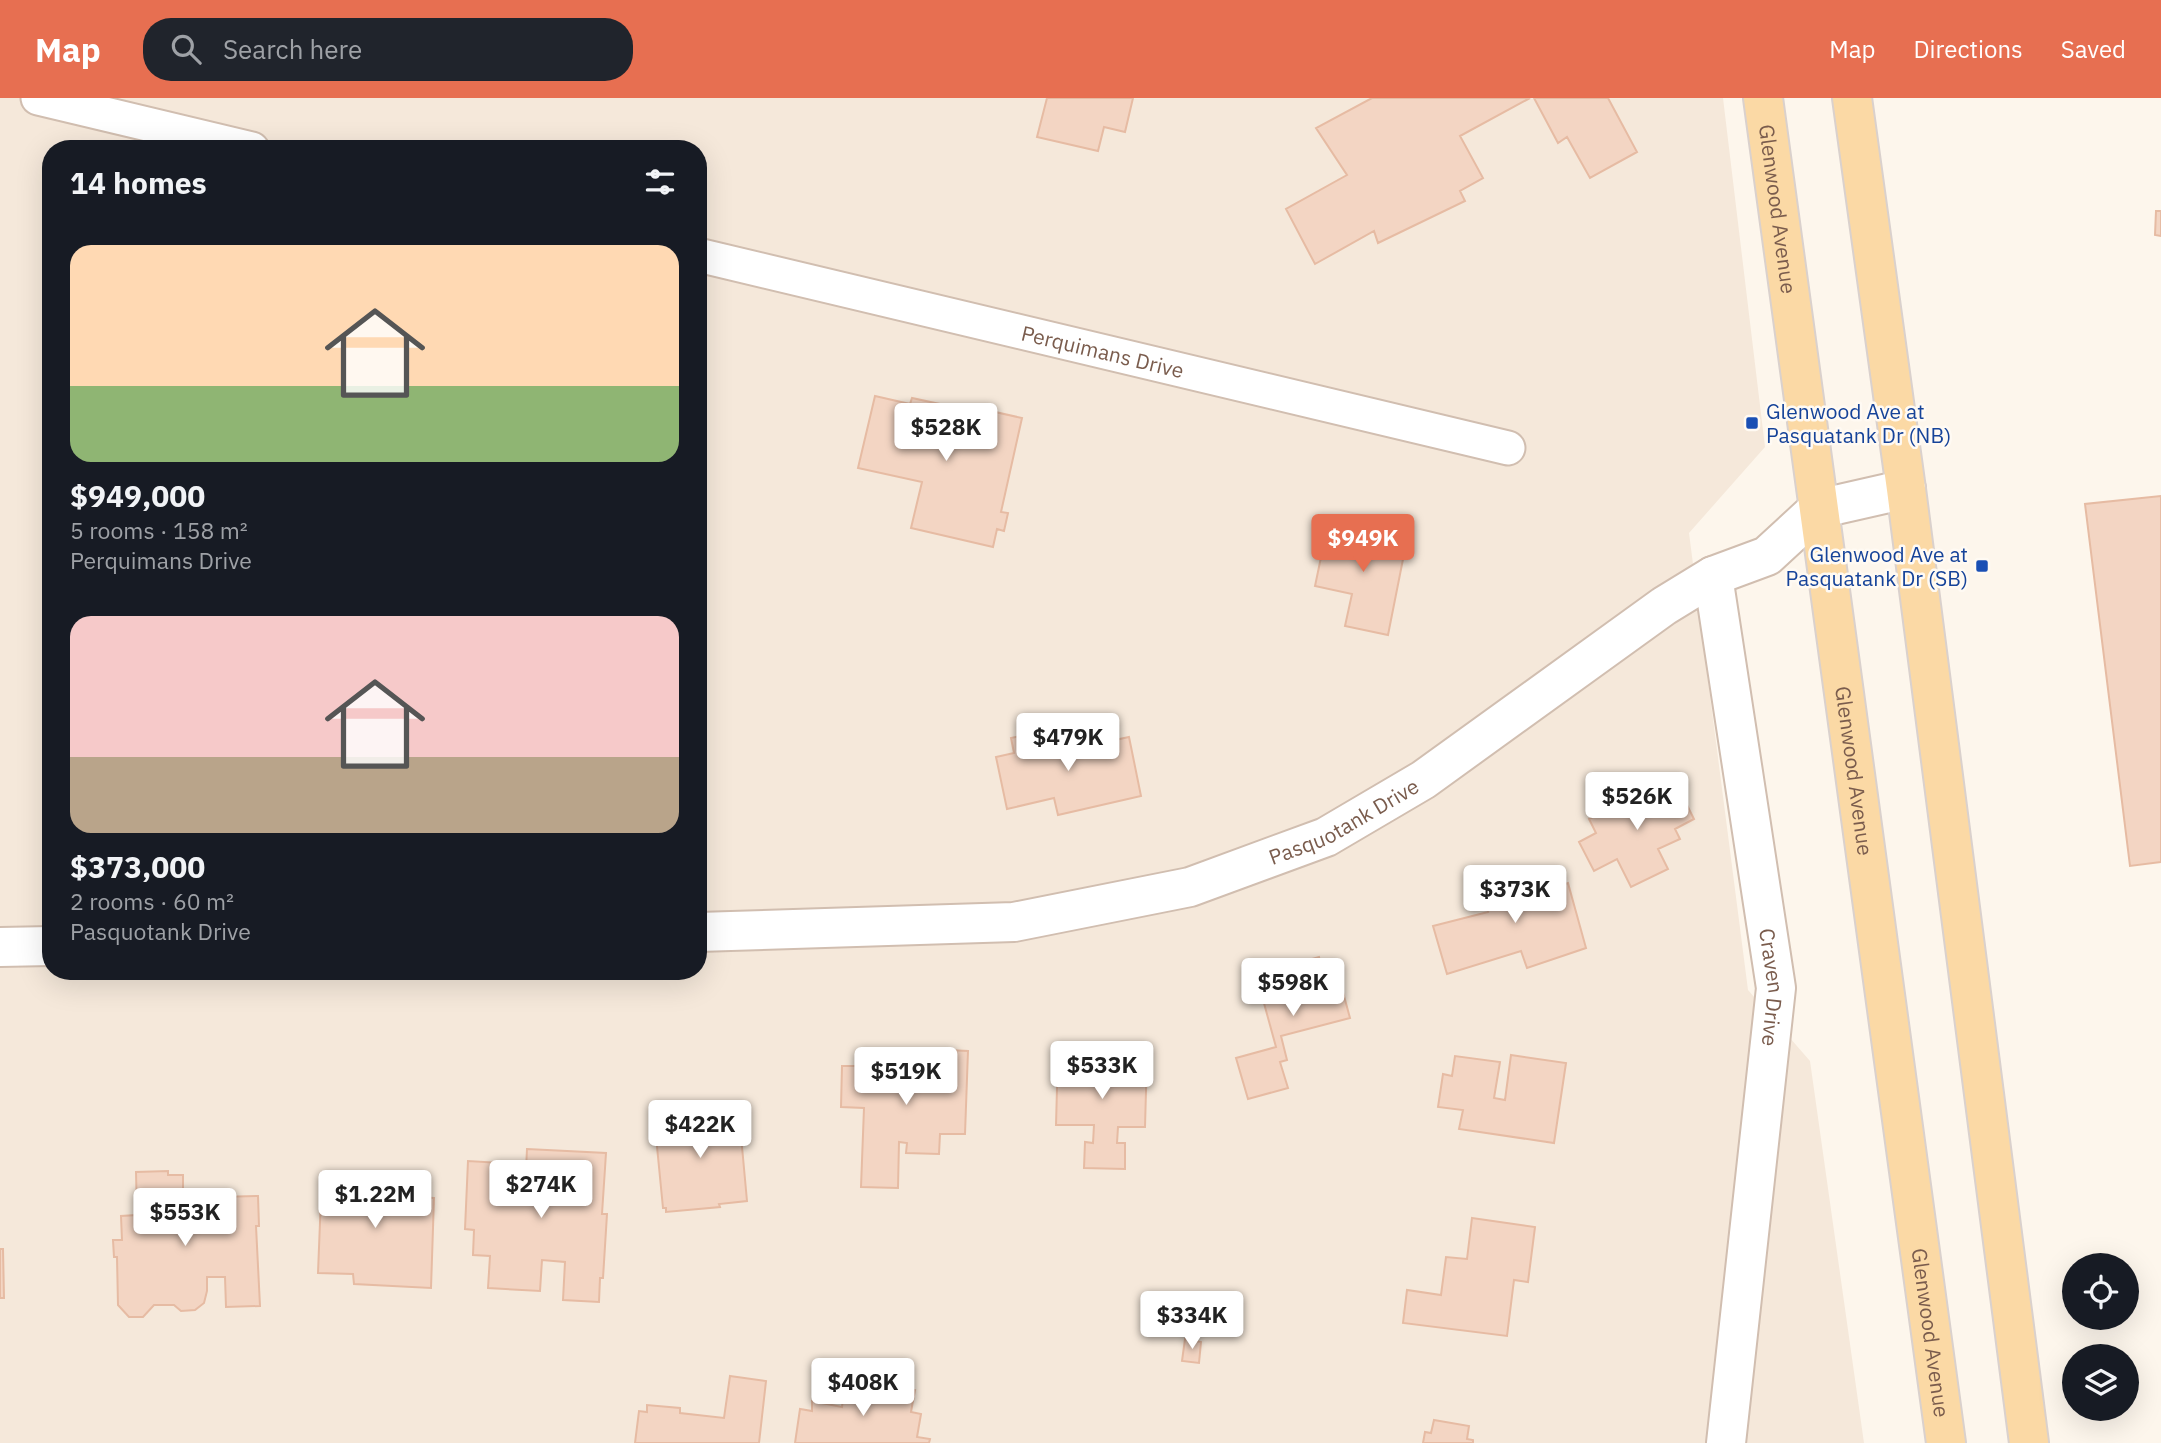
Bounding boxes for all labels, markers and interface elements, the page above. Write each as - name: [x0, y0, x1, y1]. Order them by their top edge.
- search box: [143, 18, 633, 81]
- text: Map: [35, 28, 101, 71]
- icon: search: [167, 30, 205, 68]
- text: Search here: [223, 32, 362, 66]
- text: Map: [1829, 33, 1875, 65]
- text: Directions: [1913, 33, 2023, 65]
- text: Saved: [2061, 33, 2126, 65]
- street label: Glenwood Avenue: [1753, 123, 1803, 295]
- text: 14 homes: [70, 163, 207, 202]
- icon: filters: [641, 163, 679, 201]
- icon: home: [312, 290, 438, 416]
- street label: Perquimans Drive: [1019, 319, 1187, 384]
- place label: Glenwood Ave at Pasquatank Dr (NB): [1766, 397, 1951, 449]
- pin: $528K: [897, 404, 995, 463]
- text: $528K: [910, 411, 982, 441]
- marker: Glenwood Ave at Pasquatank Dr (NB): [1744, 415, 1760, 431]
- text: $949,000: [70, 476, 205, 515]
- pin: $949K: [1314, 514, 1412, 574]
- text: 5 rooms · 158 m²: [70, 515, 248, 545]
- text: $949K: [1327, 522, 1399, 552]
- place label: Glenwood Ave at Pasquatank Dr (SB): [1785, 540, 1968, 592]
- text: Perquimans Drive: [70, 545, 252, 575]
- marker: Glenwood Ave at Pasquatank Dr (SB): [1974, 558, 1990, 574]
- icon: home: [312, 661, 438, 787]
- street label: Glenwood Avenue: [1829, 684, 1880, 857]
- pin: $479K: [1019, 714, 1117, 773]
- text: $479K: [1032, 721, 1104, 751]
- street label: Pasquotank Drive: [1265, 772, 1424, 871]
- pin: $526K: [1588, 772, 1686, 832]
- text: $526K: [1601, 780, 1673, 810]
- text: $373,000: [70, 847, 205, 886]
- pin: $373K: [1466, 866, 1564, 925]
- text: $373K: [1479, 873, 1551, 903]
- text: 2 rooms · 60 m²: [70, 886, 234, 916]
- text: Pasquotank Drive: [70, 916, 251, 946]
- street label: Craven Drive: [1753, 926, 1791, 1048]
- pin: $598K: [1244, 958, 1342, 1018]
- text: $598K: [1257, 966, 1329, 996]
- pin: $533K: [1053, 1042, 1151, 1101]
- pin: $519K: [857, 1048, 955, 1107]
- text: $533K: [1066, 1049, 1138, 1079]
- text: $519K: [870, 1055, 942, 1085]
- pin: $422K: [651, 1100, 749, 1160]
- text: $422K: [664, 1108, 736, 1138]
- pin: $274K: [492, 1160, 590, 1220]
- text: $274K: [505, 1168, 577, 1198]
- pin: $1.22M: [318, 1170, 432, 1230]
- text: $1.22M: [334, 1178, 416, 1208]
- pin: $553K: [136, 1188, 234, 1248]
- text: $553K: [149, 1196, 221, 1226]
- street label: Glenwood Avenue: [1906, 1246, 1956, 1419]
- map controls: [2062, 1253, 2139, 1421]
- button: locate: [2062, 1253, 2139, 1330]
- pin: $334K: [1143, 1292, 1241, 1351]
- text: $334K: [1156, 1299, 1228, 1329]
- button: layers: [2062, 1344, 2139, 1421]
- pin: $408K: [814, 1358, 912, 1418]
- text: $408K: [827, 1366, 899, 1396]

